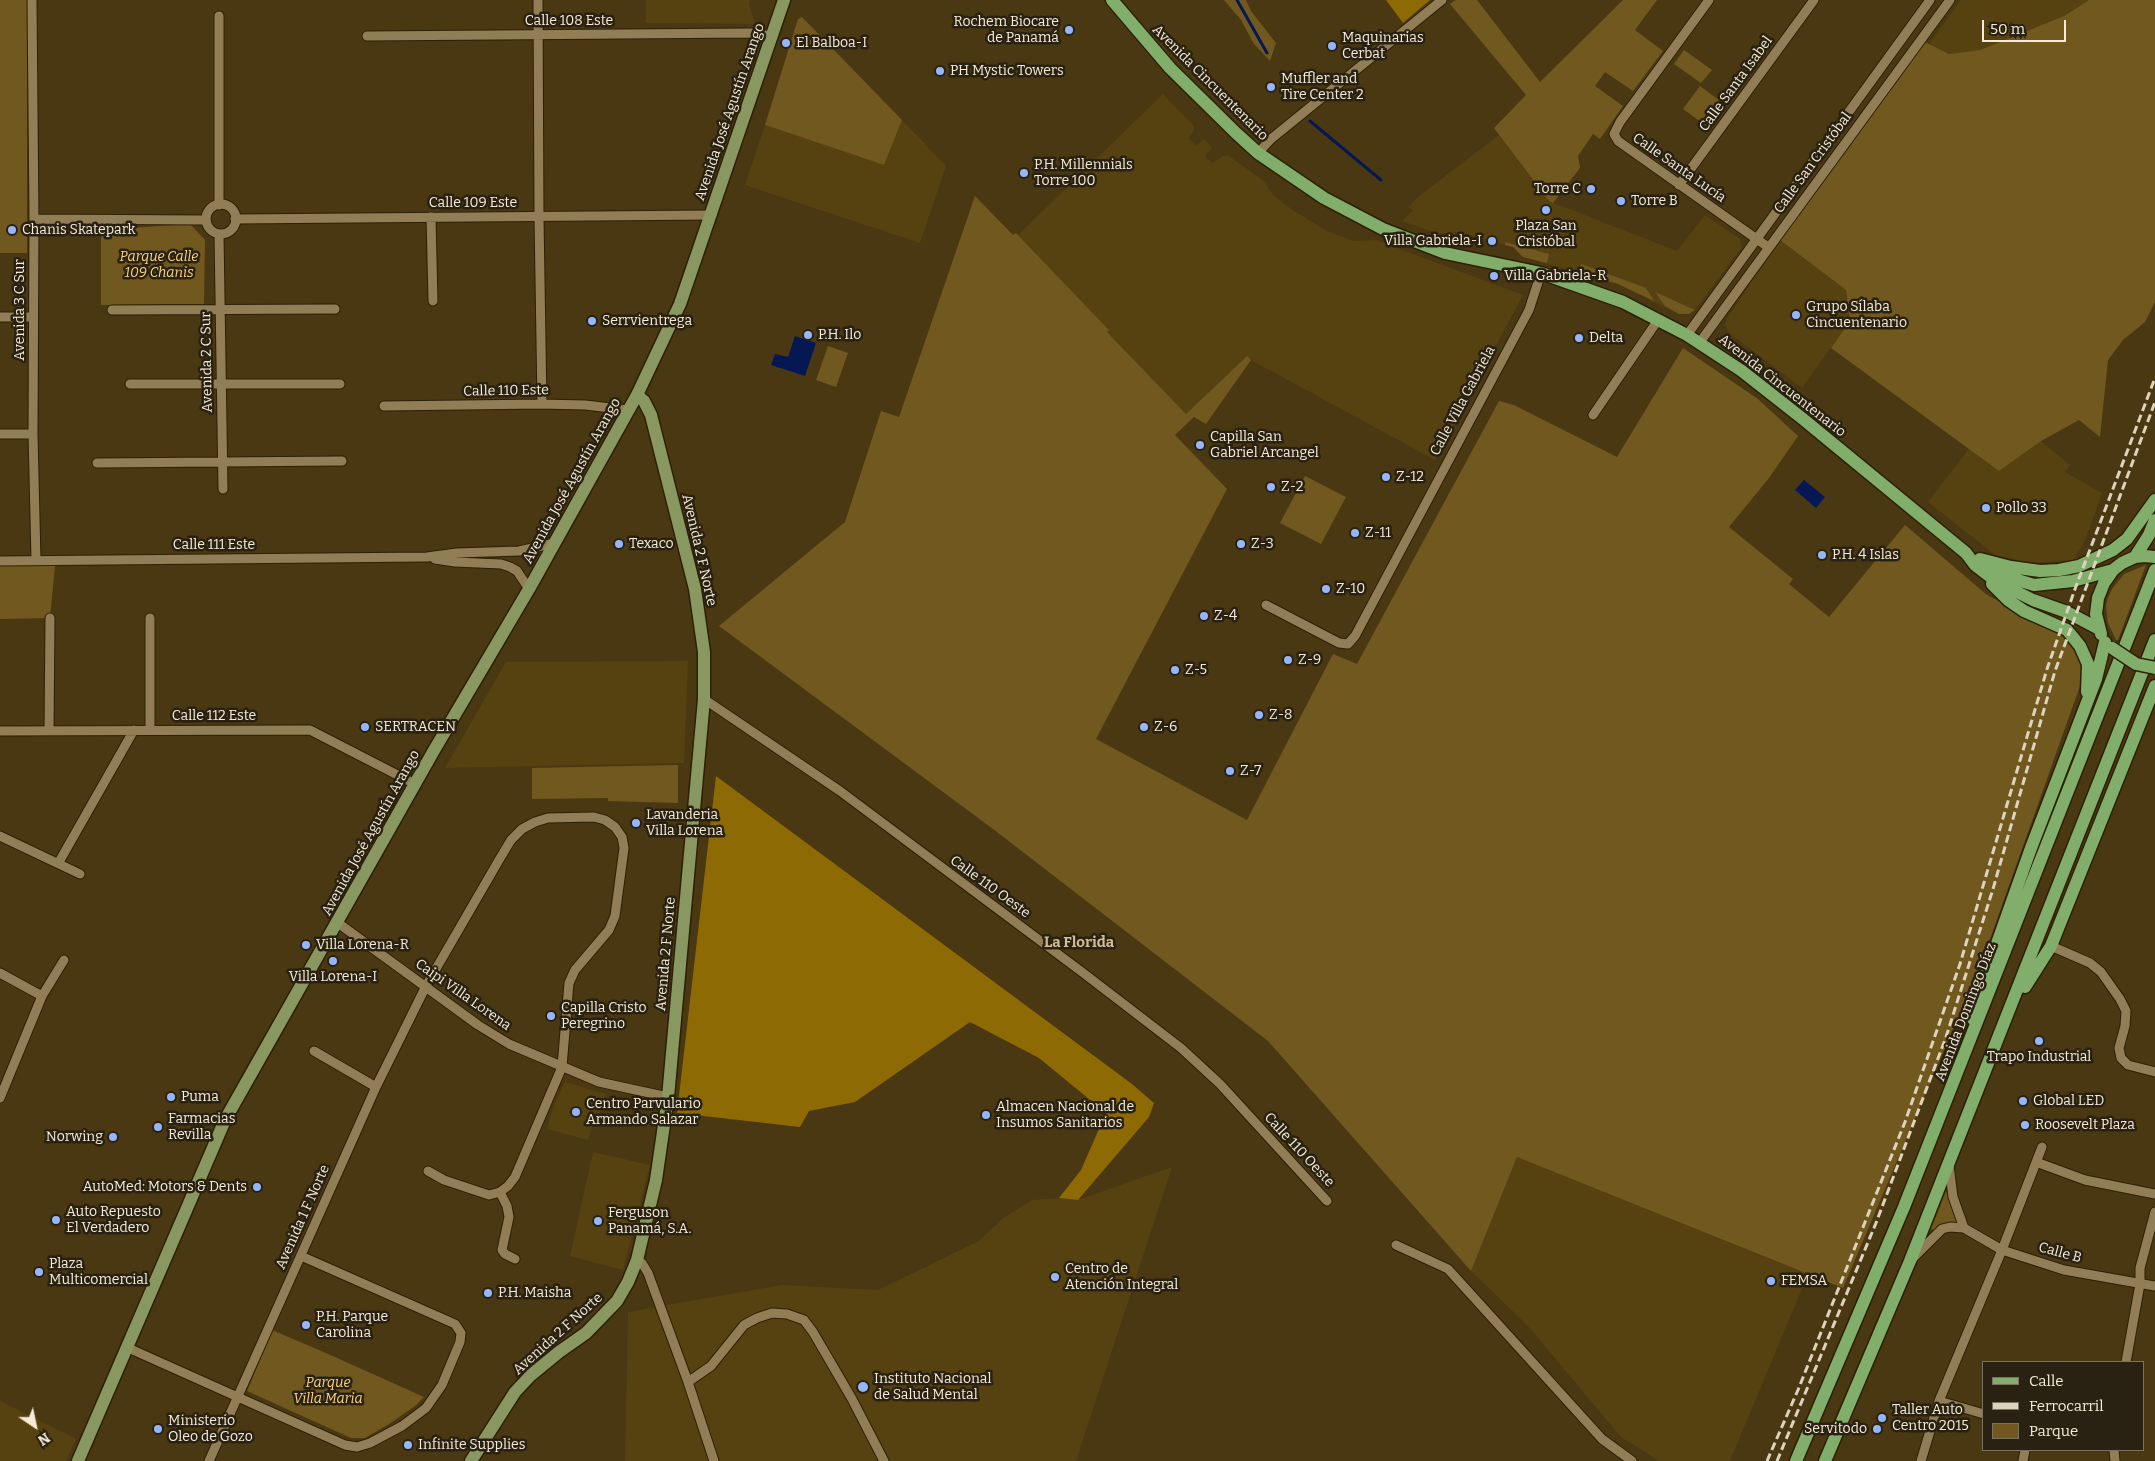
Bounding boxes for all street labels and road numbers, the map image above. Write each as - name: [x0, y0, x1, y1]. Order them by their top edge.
- street label: Calle 108 Este: [525, 13, 613, 29]
- street label: Avenida José Agustín Arango: [692, 21, 768, 203]
- street label: Avenida Cincuentenario: [1149, 22, 1271, 144]
- street label: Calle Santa Isabel: [1696, 33, 1776, 135]
- street label: Calle San Cristóbal: [1771, 109, 1855, 217]
- street label: Calle Santa Lucía: [1629, 130, 1729, 206]
- street label: Calle 109 Este: [429, 195, 517, 211]
- street label: Avenida 3 C Sur: [12, 259, 28, 361]
- street label: Avenida 2 C Sur: [198, 311, 216, 413]
- street label: Avenida Cincuentenario: [1715, 331, 1849, 441]
- street label: Calle Villa Gabriela: [1427, 343, 1499, 459]
- street label: Calle 110 Este: [463, 382, 549, 400]
- street label: Avenida José Agustín Arango: [519, 395, 625, 567]
- street label: Avenida 2 F Norte: [678, 492, 720, 608]
- street label: Calle 111 Este: [173, 537, 255, 553]
- street label: Calle 112 Este: [172, 708, 256, 724]
- street label: Avenida José Agustín Arango: [318, 747, 424, 919]
- street label: Calle 110 Oeste: [947, 852, 1033, 922]
- street label: Avenida 2 F Norte: [653, 896, 679, 1012]
- street label: Avenida Domingo Díaz: [1932, 941, 2000, 1083]
- street label: Caipi Villa Lorena: [412, 956, 514, 1034]
- street label: Calle 110 Oeste: [1260, 1109, 1338, 1191]
- street label: Avenida 1 F Norte: [272, 1162, 334, 1272]
- street label: Calle B: [2037, 1239, 2083, 1267]
- street label: Avenida 2 F Norte: [510, 1289, 606, 1379]

